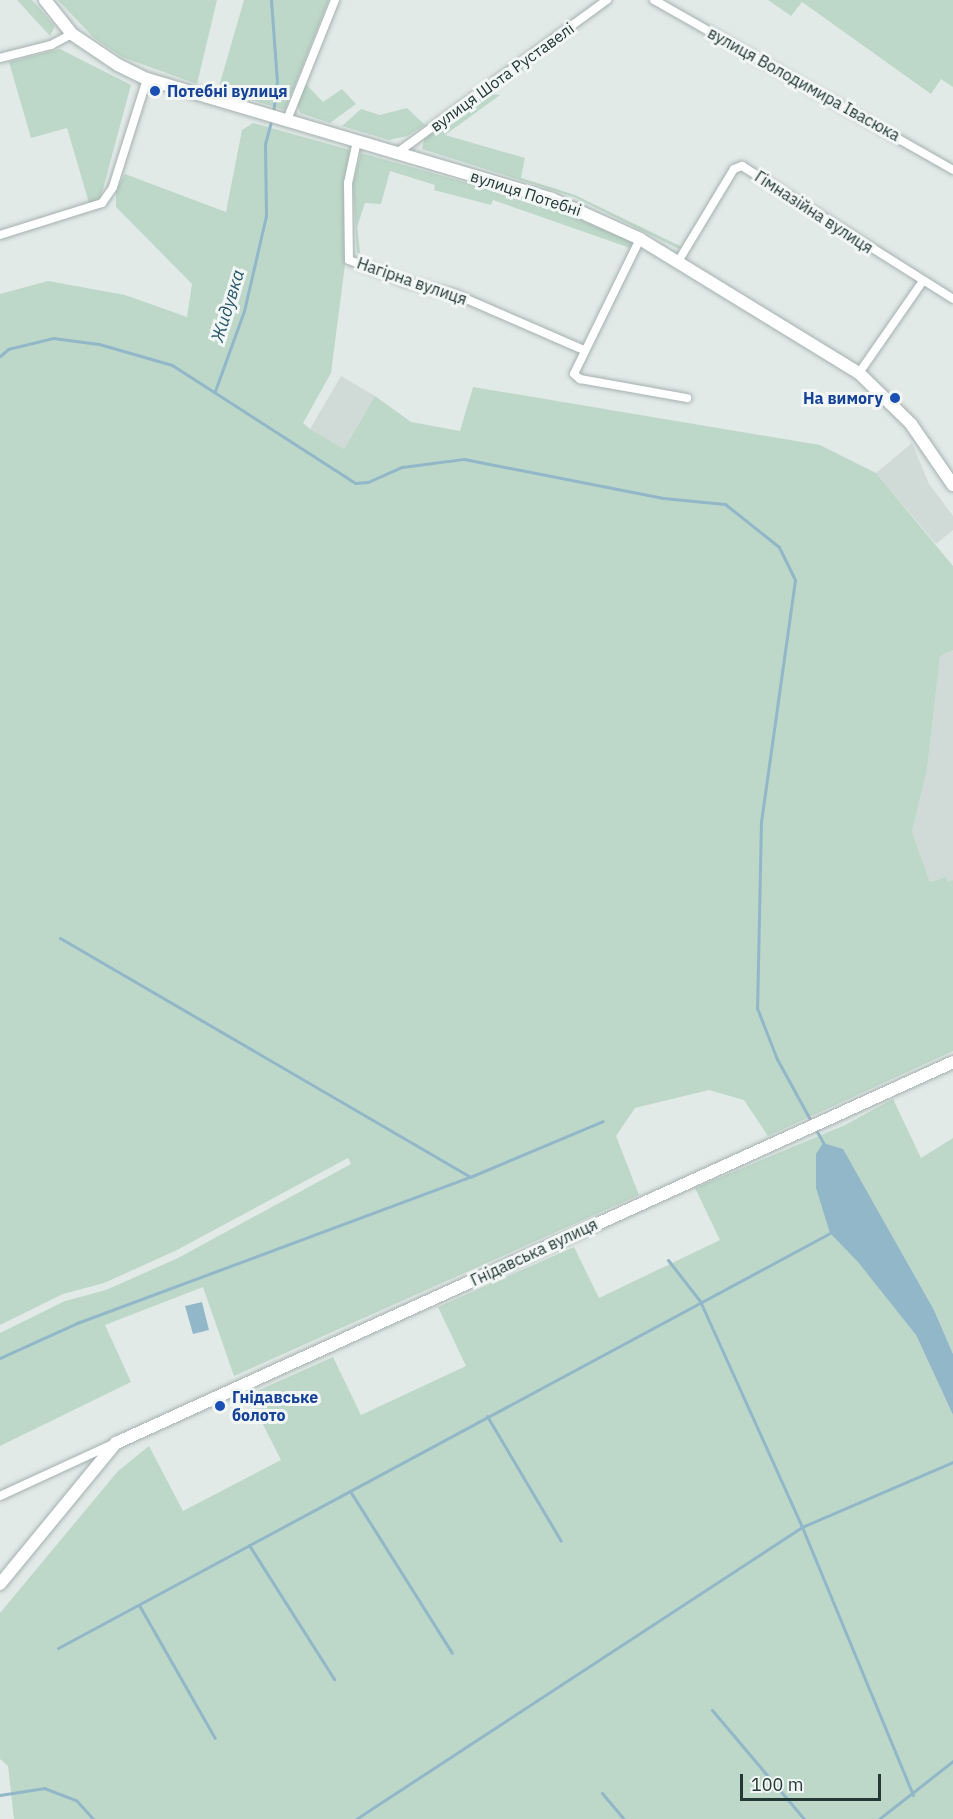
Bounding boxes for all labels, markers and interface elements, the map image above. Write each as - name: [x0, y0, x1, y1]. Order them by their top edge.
- street label: вулиця Шота Руставелі: [426, 18, 578, 136]
- street label: вулиця Володимира Івасюка: [705, 23, 903, 145]
- place label: Потебні вулиця: [167, 81, 288, 101]
- marker: Потебні вулиця: [148, 84, 162, 98]
- street label: вулиця Потебні: [468, 166, 584, 220]
- street label: Гімназійна вулиця: [751, 167, 877, 257]
- street label: Нагірна вулиця: [355, 253, 469, 309]
- water label: Жидувка: [207, 267, 249, 345]
- place label: На вимогу: [803, 388, 883, 408]
- marker: На вимогу: [888, 391, 902, 405]
- street label: Гнідавська вулиця: [467, 1214, 601, 1290]
- place label: Гнідавське болото: [232, 1387, 318, 1425]
- marker: Гнідавське болото: [213, 1399, 227, 1413]
- scale bar: [743, 1762, 884, 1800]
- text: 100 m: [751, 1773, 803, 1796]

